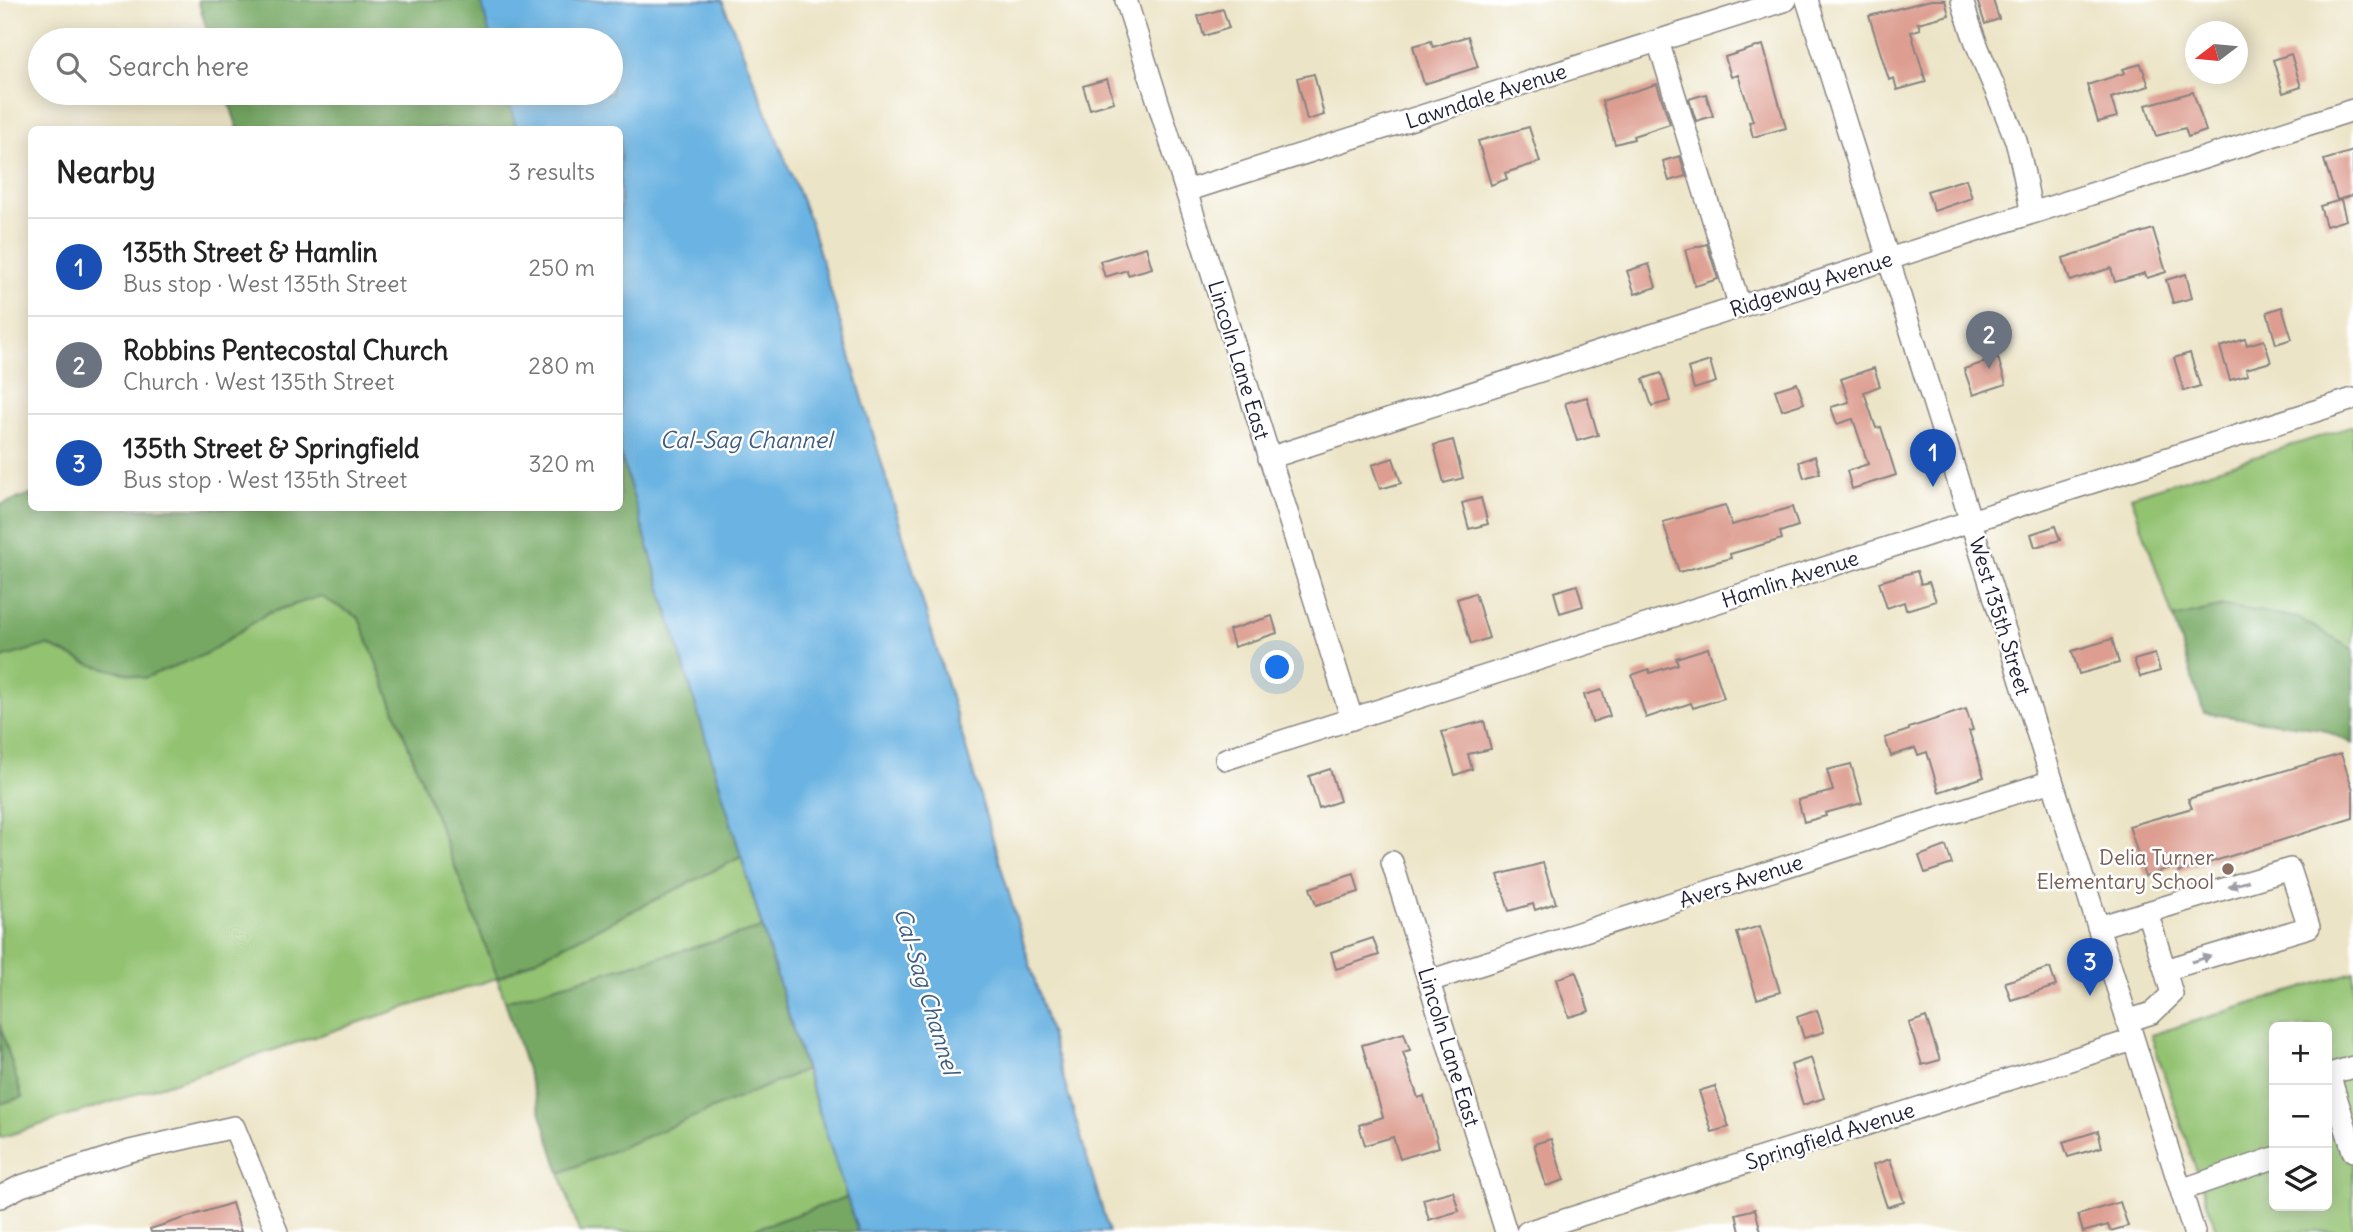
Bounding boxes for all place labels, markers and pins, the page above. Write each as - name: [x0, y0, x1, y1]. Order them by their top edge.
- pin: 2: [1966, 311, 2012, 369]
- pin: 1: [1910, 429, 1956, 487]
- place label: Delia Turner Elementary School: [2037, 844, 2214, 895]
- marker: Delia Turner Elementary School: [2220, 861, 2236, 877]
- pin: 3: [2067, 938, 2113, 996]

